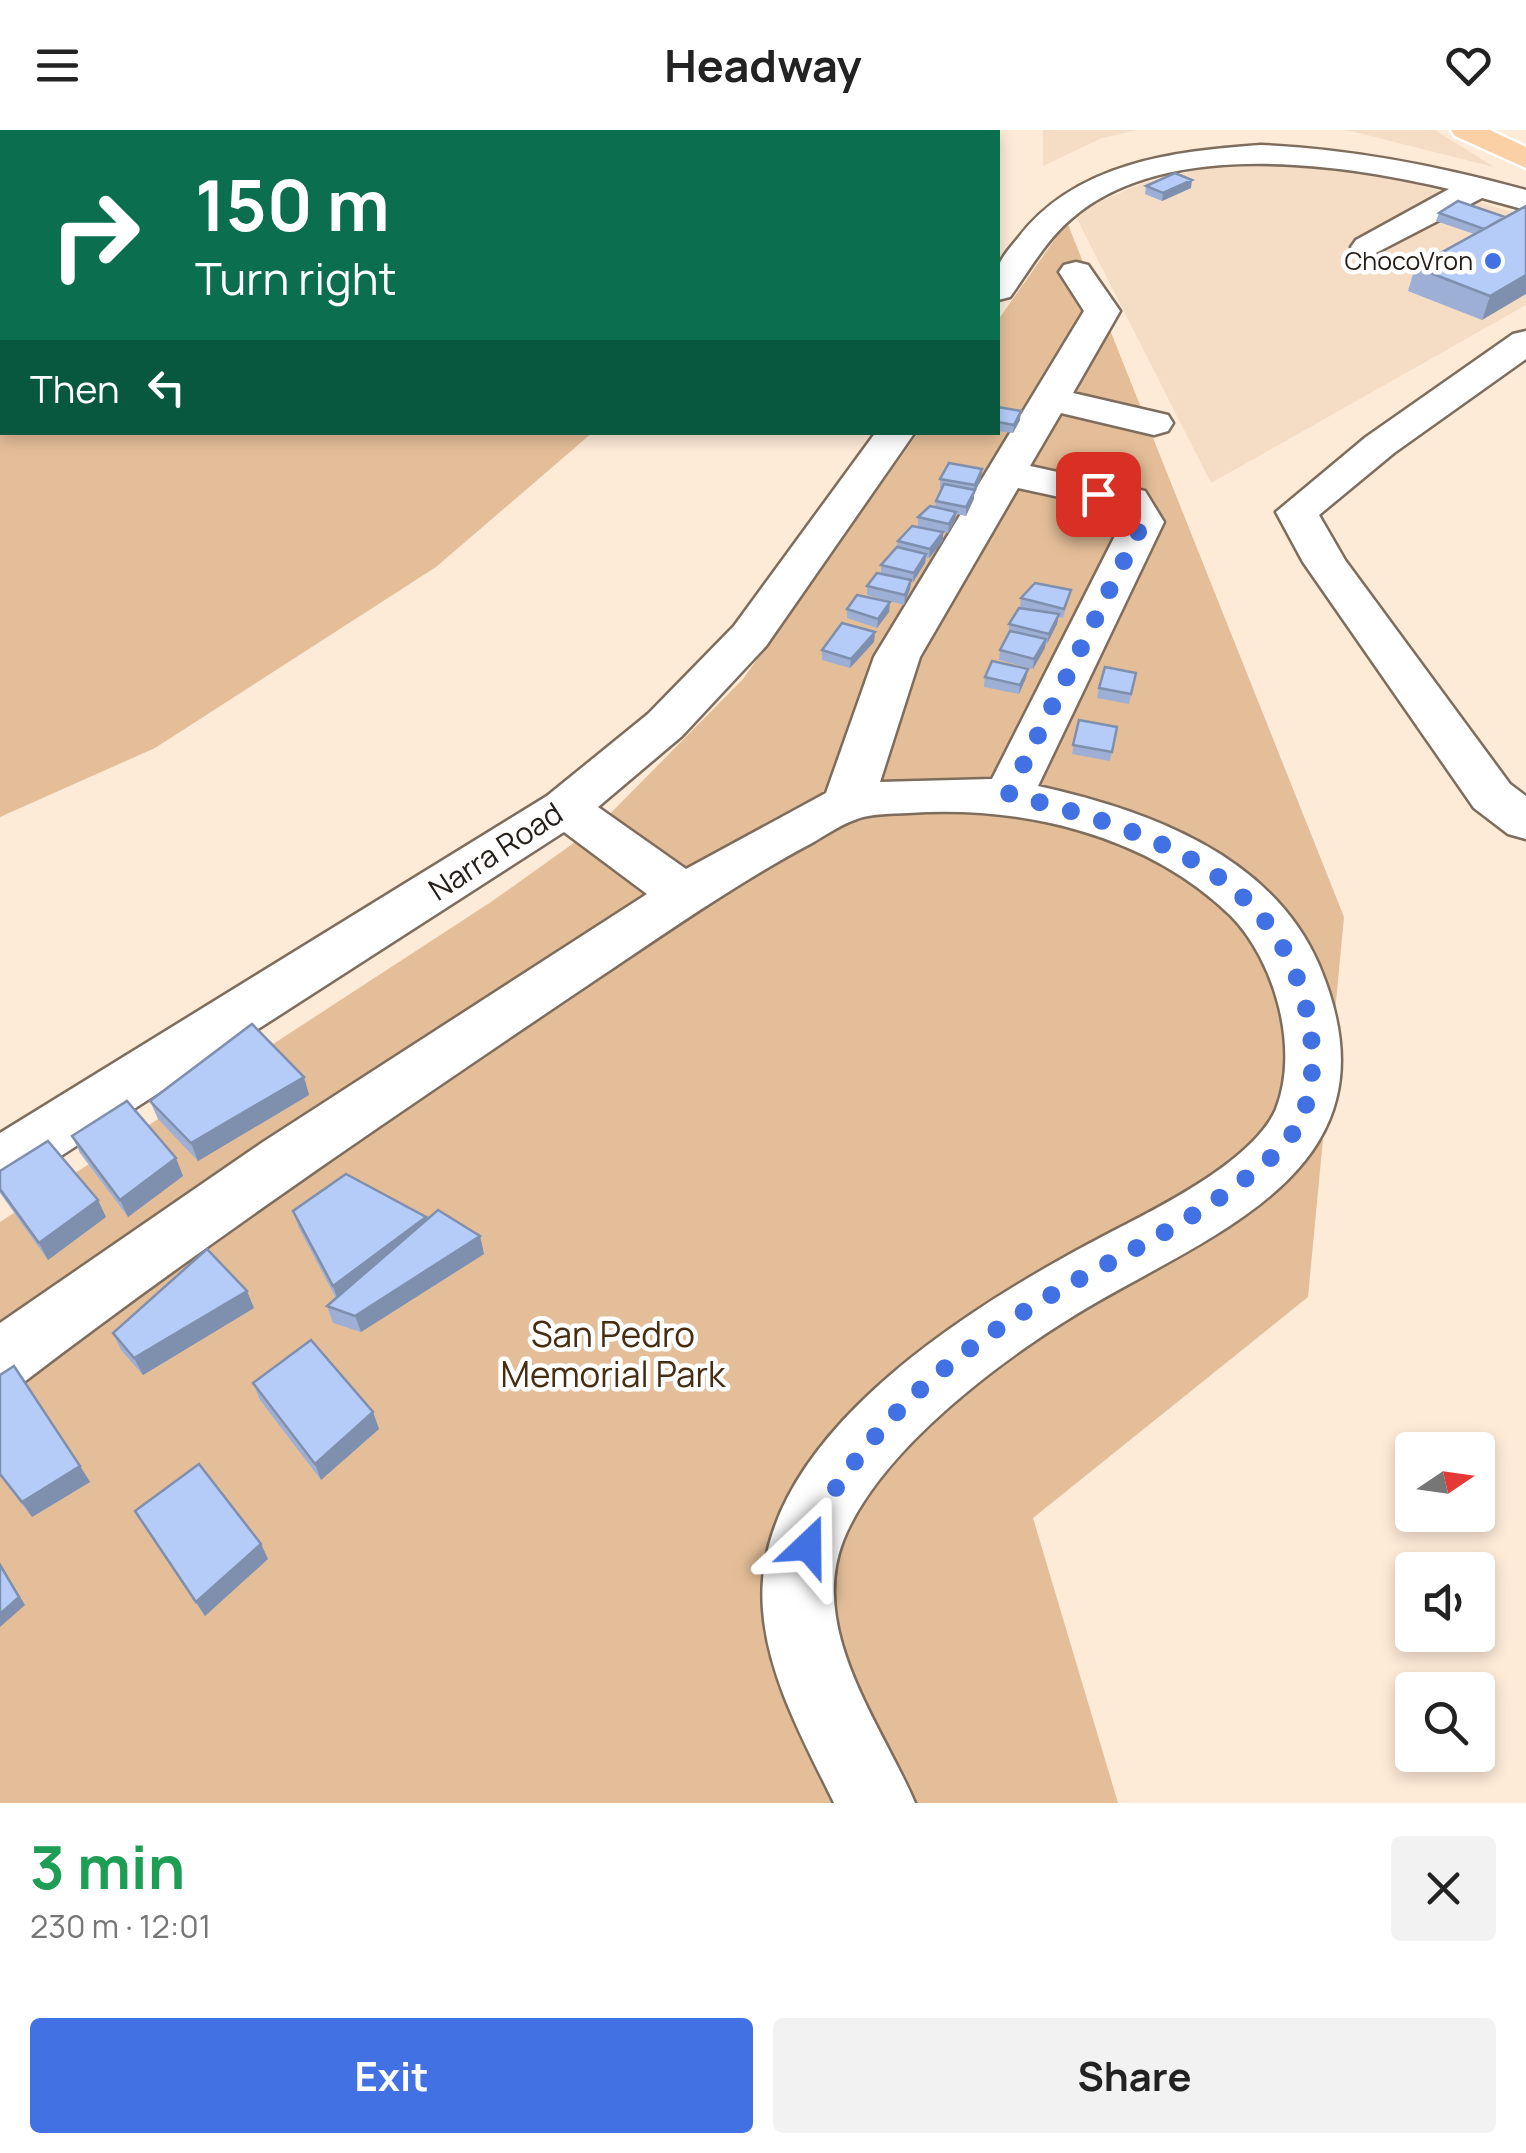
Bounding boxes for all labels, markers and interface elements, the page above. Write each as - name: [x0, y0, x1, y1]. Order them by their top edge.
- text: Headway: [664, 34, 862, 96]
- icon: menu: [30, 38, 85, 93]
- icon: heart: [1441, 38, 1496, 93]
- text: 150 m: [195, 156, 390, 252]
- icon: right: [30, 170, 160, 300]
- place label: ChocoVron: [1344, 243, 1473, 278]
- text: Turn right: [195, 247, 396, 309]
- marker: ChocoVron: [1482, 250, 1504, 272]
- icon: left: [139, 360, 194, 415]
- text: Then: [30, 362, 119, 414]
- pin: [1056, 452, 1141, 537]
- icon: arrive: [1071, 467, 1126, 522]
- street label: Narra Road: [420, 792, 570, 909]
- park label: San Pedro Memorial Park: [501, 1310, 727, 1398]
- north arrow: [1395, 1432, 1495, 1532]
- map controls: [1395, 1432, 1495, 1772]
- position arrow: [756, 1494, 860, 1598]
- button: sound: [1395, 1552, 1495, 1652]
- button: search: [1395, 1672, 1495, 1772]
- text: 3 min: [30, 1825, 185, 1907]
- button: close: [1391, 1836, 1496, 1941]
- text: 230 m · 12:01: [30, 1904, 211, 1948]
- button: Exit: [30, 2018, 753, 2133]
- button: Share: [773, 2018, 1496, 2133]

